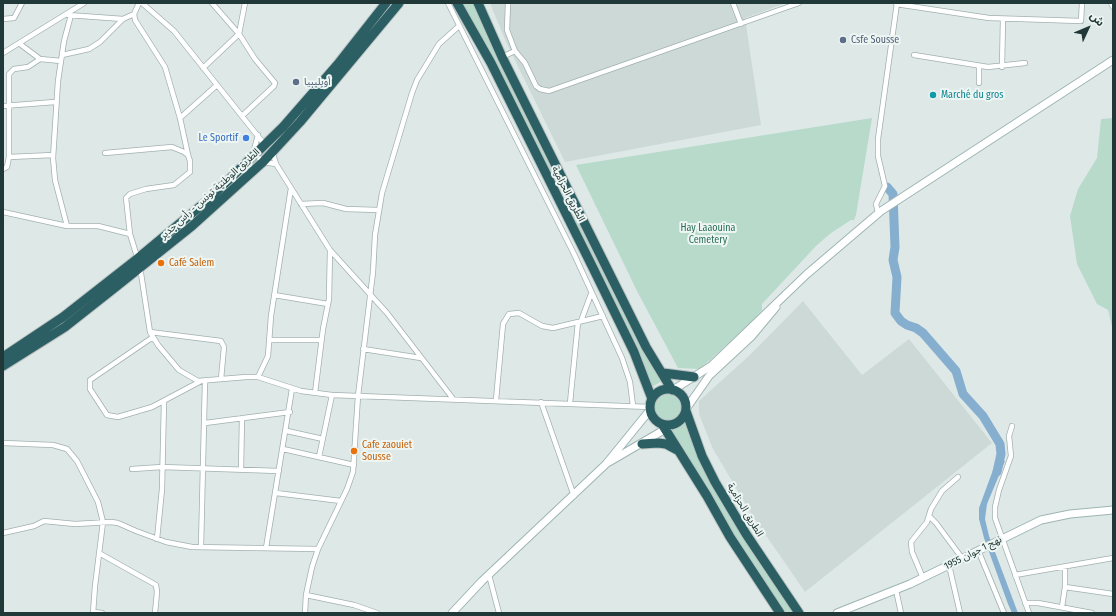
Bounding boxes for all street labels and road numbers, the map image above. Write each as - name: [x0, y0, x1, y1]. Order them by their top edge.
- street label: الطريق الوطنية تونس - رأس جدير: [158, 146, 262, 242]
- street label: الطريق الحزامية: [549, 164, 587, 224]
- street label: الطريق الحزامية: [724, 481, 766, 539]
- street label: نهج 1 جوان 1955: [942, 533, 1004, 573]

